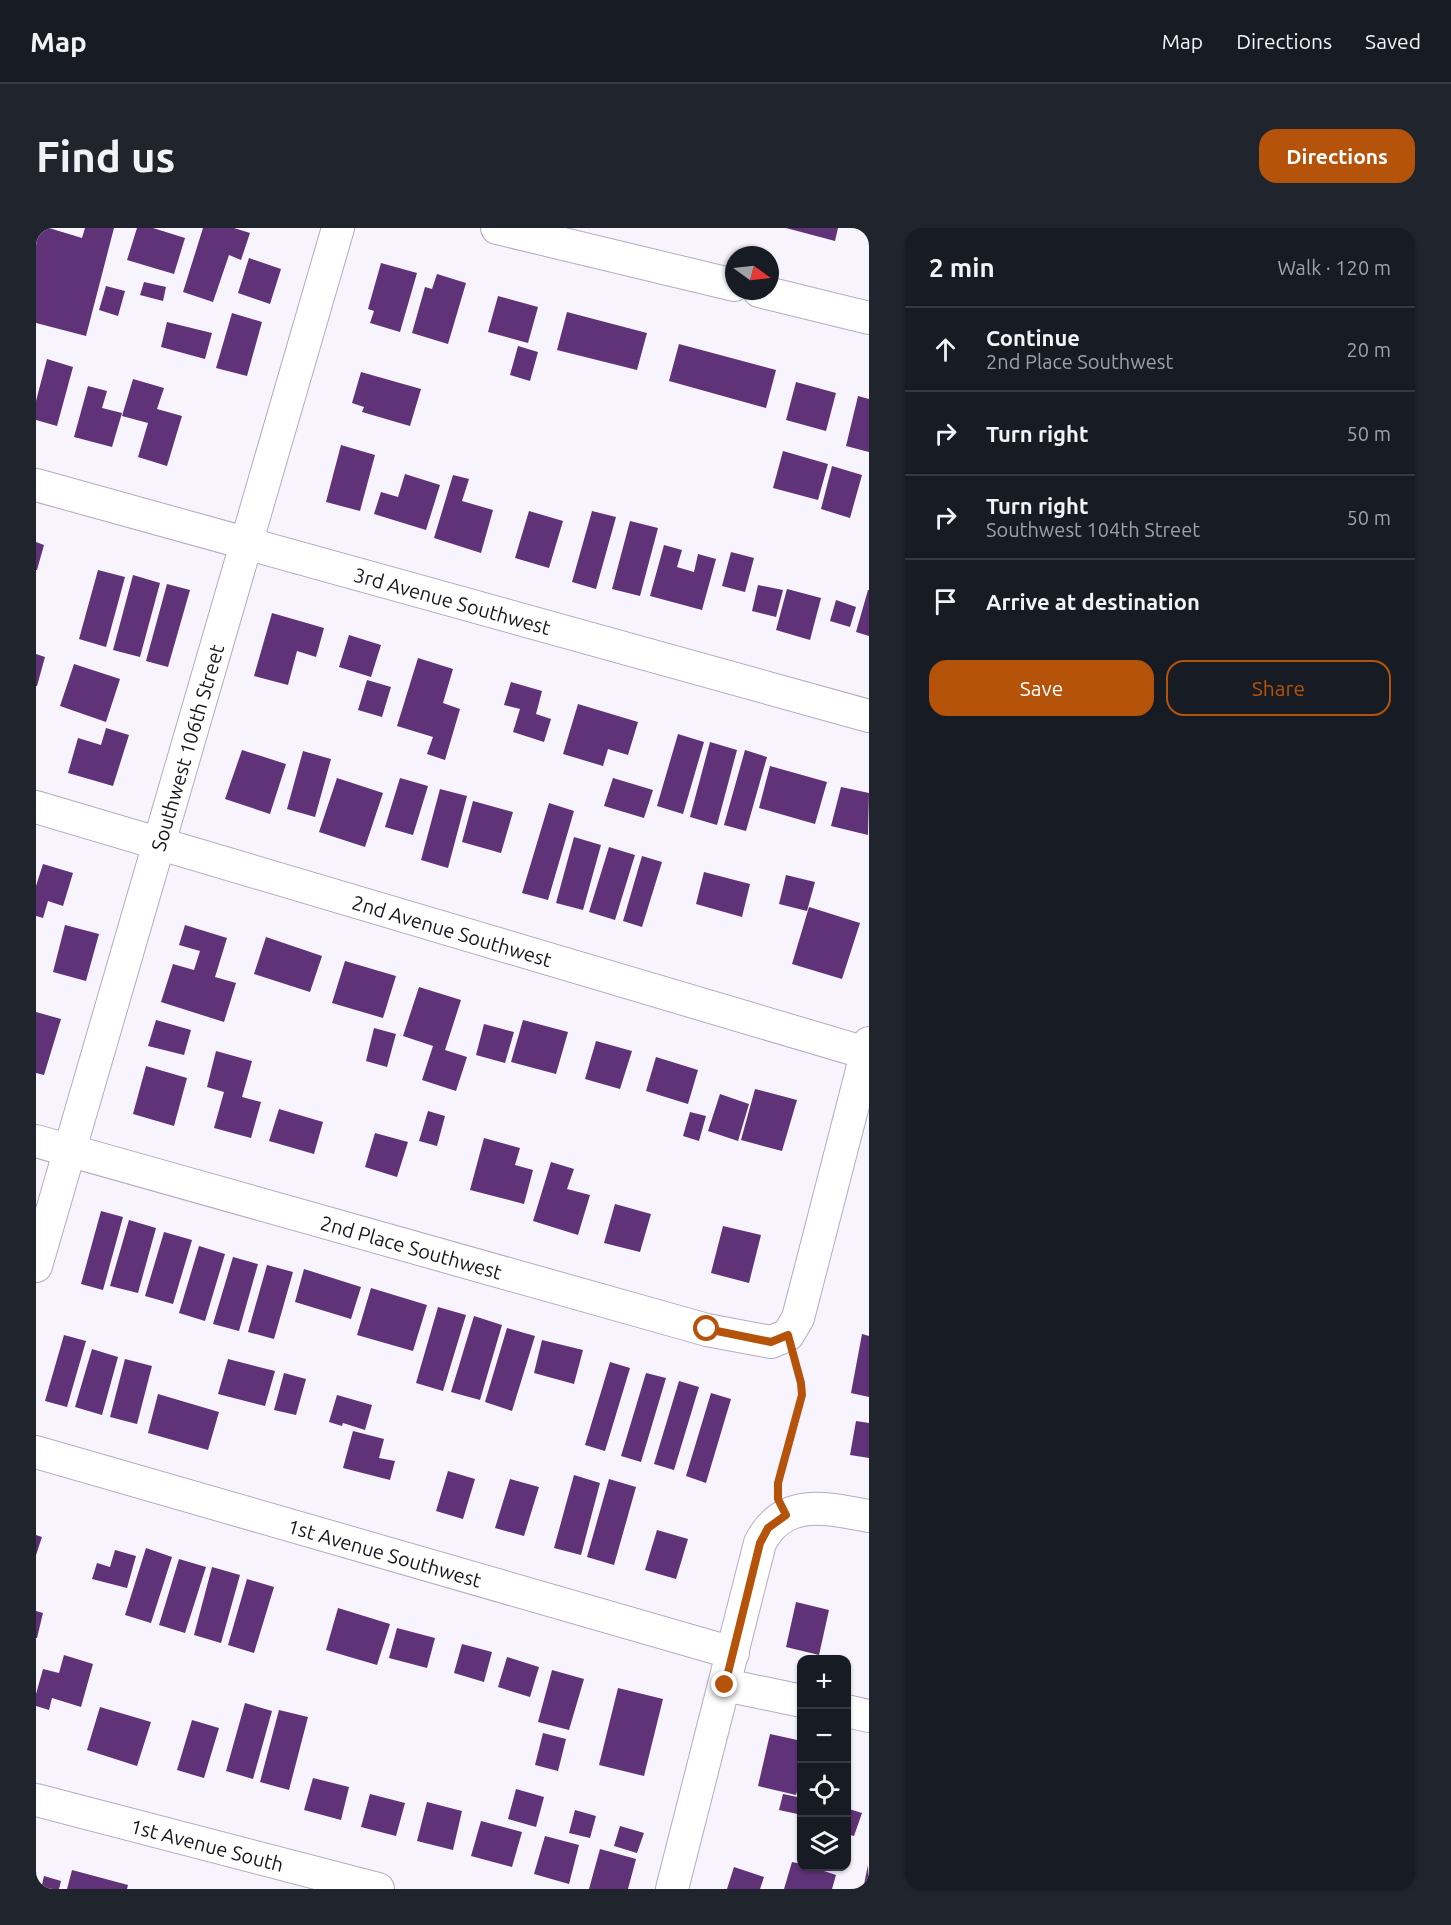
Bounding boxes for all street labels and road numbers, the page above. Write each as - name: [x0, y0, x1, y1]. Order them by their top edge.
- street label: 3rd Avenue Southwest: [351, 562, 553, 639]
- street label: Southwest 106th Street: [146, 641, 228, 854]
- street label: 2nd Avenue Southwest: [350, 890, 555, 971]
- street label: 2nd Place Southwest: [318, 1210, 505, 1283]
- street label: 1st Avenue Southwest: [285, 1514, 484, 1591]
- street label: 1st Avenue South: [128, 1814, 286, 1876]

